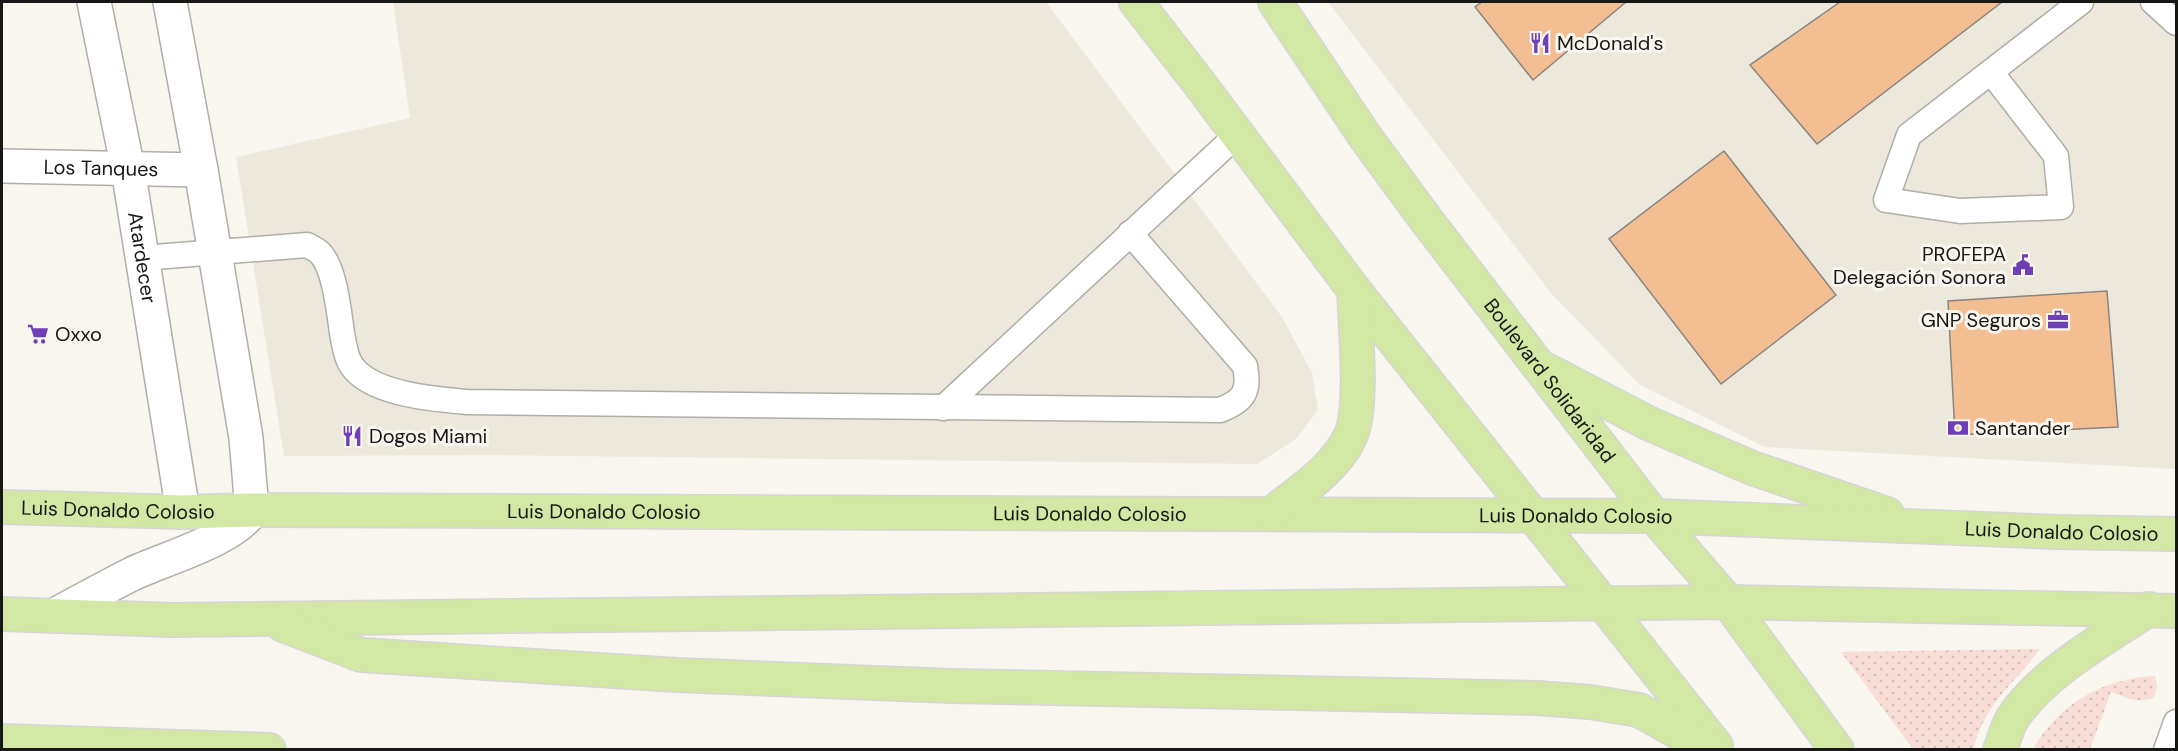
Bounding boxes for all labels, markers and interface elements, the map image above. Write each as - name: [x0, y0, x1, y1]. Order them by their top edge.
- place label: McDonald's: [1557, 30, 1663, 56]
- restaurant icon: McDonald's: [1528, 31, 1552, 55]
- street label: Los Tanques: [43, 154, 159, 182]
- street label: Atardecer: [122, 210, 162, 305]
- place label: PROFEPA Delegación Sonora: [1833, 241, 2006, 290]
- public building icon: PROFEPA Delegación Sonora: [2011, 253, 2035, 277]
- street label: Boulevard Solidaridad: [1478, 293, 1621, 468]
- place label: GNP Seguros: [1921, 307, 2041, 333]
- office icon: GNP Seguros: [2046, 308, 2070, 332]
- place label: Oxxo: [55, 321, 102, 347]
- supermarket icon: Oxxo: [26, 322, 50, 346]
- place label: Santander: [1975, 415, 2070, 441]
- bank icon: Santander: [1946, 416, 1970, 440]
- place label: Dogos Miami: [369, 423, 487, 449]
- restaurant icon: Dogos Miami: [340, 424, 364, 448]
- street label: Luis Donaldo Colosio: [21, 495, 215, 525]
- street label: Luis Donaldo Colosio: [507, 498, 701, 525]
- street label: Luis Donaldo Colosio: [993, 500, 1187, 527]
- street label: Luis Donaldo Colosio: [1479, 502, 1673, 530]
- street label: Luis Donaldo Colosio: [1964, 515, 2159, 547]

